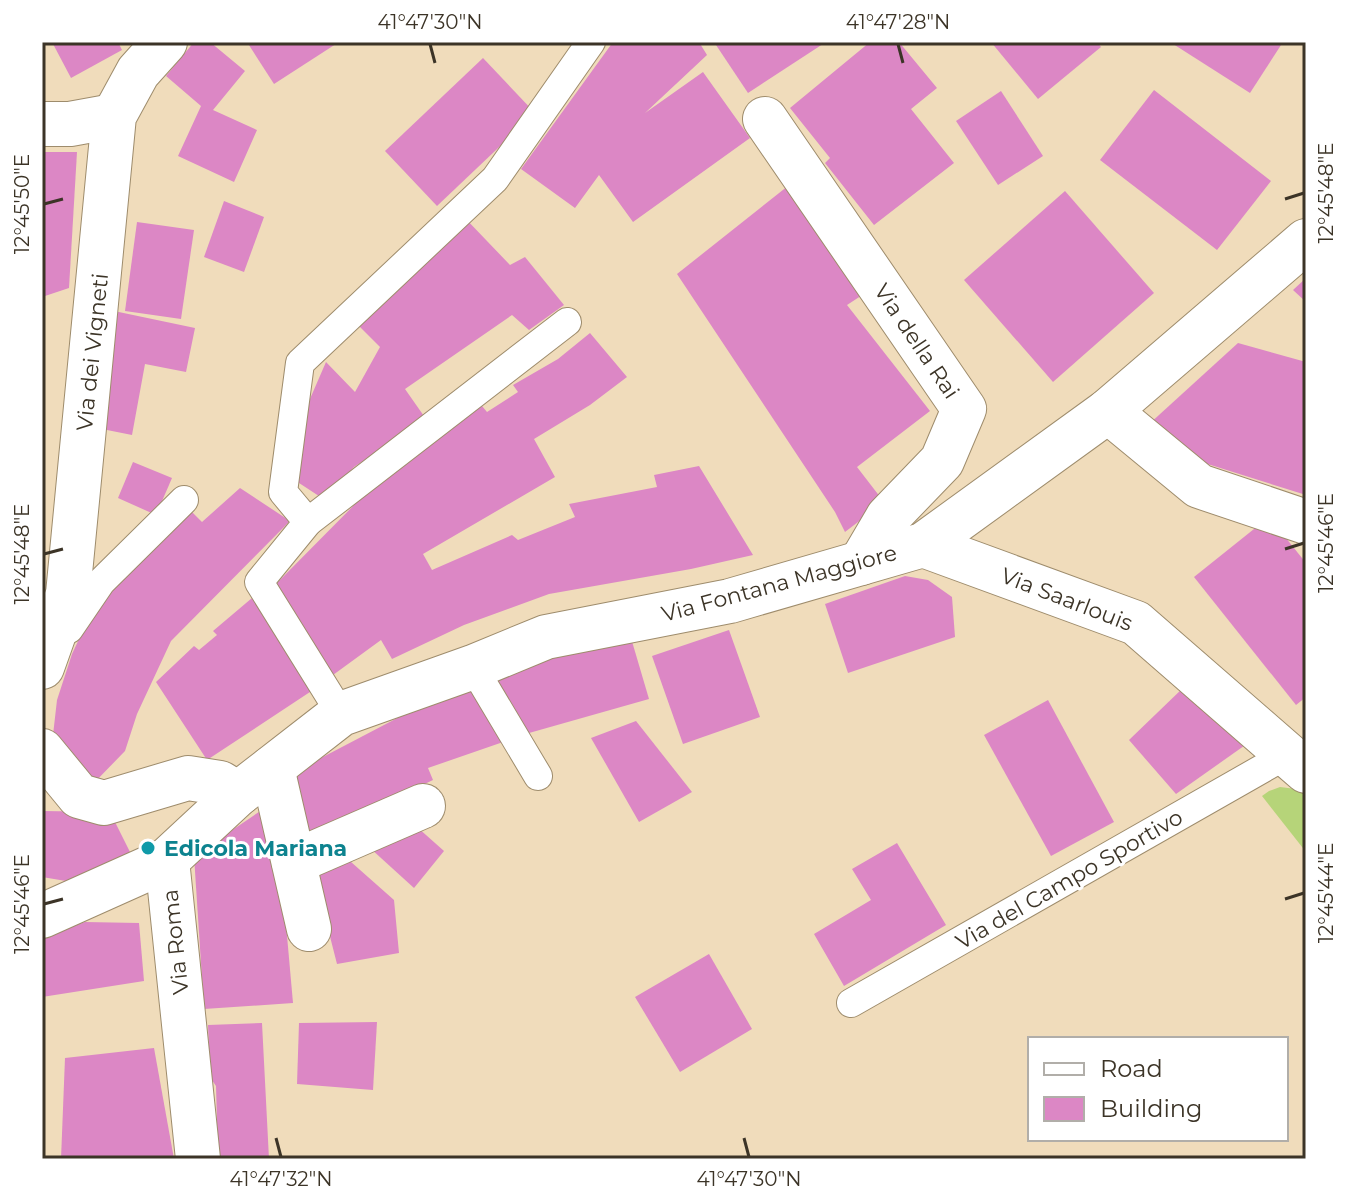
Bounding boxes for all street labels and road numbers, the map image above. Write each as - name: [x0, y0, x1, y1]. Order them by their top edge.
- street label: Via dei Vigneti: [71, 272, 114, 432]
- street label: Via della Rai: [868, 279, 965, 404]
- street label: Via Fontana Maggiore: [658, 539, 900, 628]
- street label: Via Saarlouis: [997, 562, 1137, 637]
- street label: Via del Campo Sportivo: [951, 803, 1187, 955]
- street label: Via Roma: [157, 888, 194, 996]

